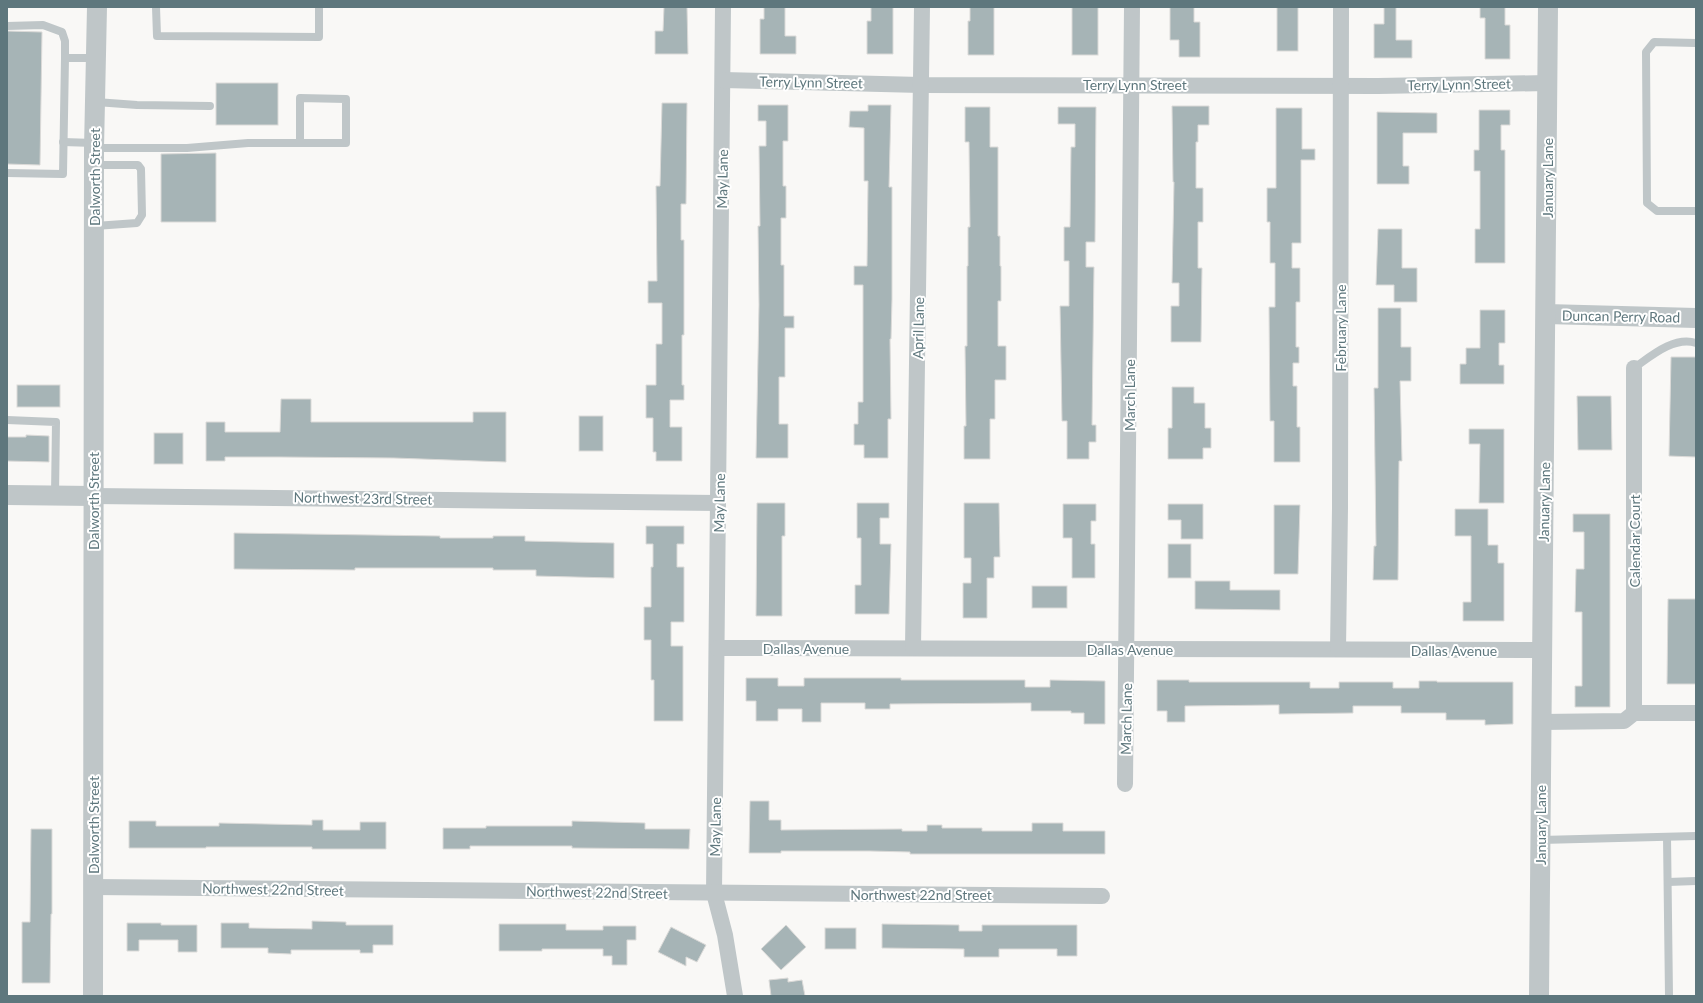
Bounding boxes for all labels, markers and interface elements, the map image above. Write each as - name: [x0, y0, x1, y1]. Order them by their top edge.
- street label: Terry Lynn Street: [759, 73, 863, 91]
- street label: Terry Lynn Street: [1407, 75, 1511, 93]
- street label: Terry Lynn Street: [1083, 76, 1187, 93]
- street label: Dalworth Street: [86, 128, 103, 226]
- street label: January Lane: [1539, 138, 1556, 218]
- street label: May Lane: [713, 149, 731, 209]
- street label: February Lane: [1332, 284, 1349, 372]
- street label: April Lane: [909, 297, 927, 359]
- street label: Duncan Perry Road: [1562, 306, 1680, 326]
- street label: March Lane: [1121, 359, 1138, 431]
- street label: Dalworth Street: [85, 452, 102, 550]
- street label: January Lane: [1535, 462, 1553, 542]
- street label: May Lane: [710, 473, 728, 533]
- street label: Northwest 23rd Street: [294, 488, 432, 508]
- street label: Calendar Court: [1626, 494, 1643, 588]
- street label: Dallas Avenue: [763, 640, 849, 657]
- street label: Dallas Avenue: [1087, 641, 1173, 658]
- street label: Dallas Avenue: [1411, 642, 1497, 659]
- street label: March Lane: [1117, 683, 1135, 755]
- street label: Dalworth Street: [85, 776, 102, 874]
- street label: January Lane: [1532, 785, 1549, 865]
- street label: May Lane: [706, 797, 724, 857]
- street label: Northwest 22nd Street: [202, 879, 344, 899]
- street label: Northwest 22nd Street: [526, 882, 668, 902]
- street label: Northwest 22nd Street: [850, 886, 992, 903]

